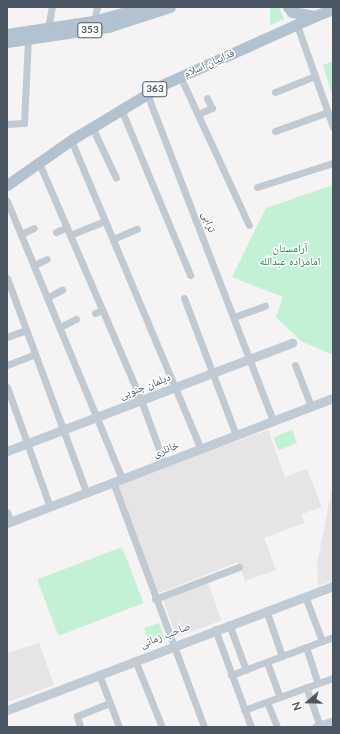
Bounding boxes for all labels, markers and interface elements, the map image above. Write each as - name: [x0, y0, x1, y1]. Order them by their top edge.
- road number: 353: [77, 22, 103, 38]
- street label: فداییان اسلام: [182, 46, 236, 80]
- road number: 363: [142, 81, 168, 97]
- street label: ترابی: [199, 210, 219, 234]
- park label: آرامستان امامزاده عبدالله: [260, 242, 320, 268]
- street label: دیلمان جنوبی: [118, 370, 172, 402]
- street label: خانلری: [151, 438, 181, 460]
- street label: صاحب زمانی: [138, 619, 192, 651]
- north arrow: [288, 682, 328, 722]
- text: N: [289, 700, 304, 712]

